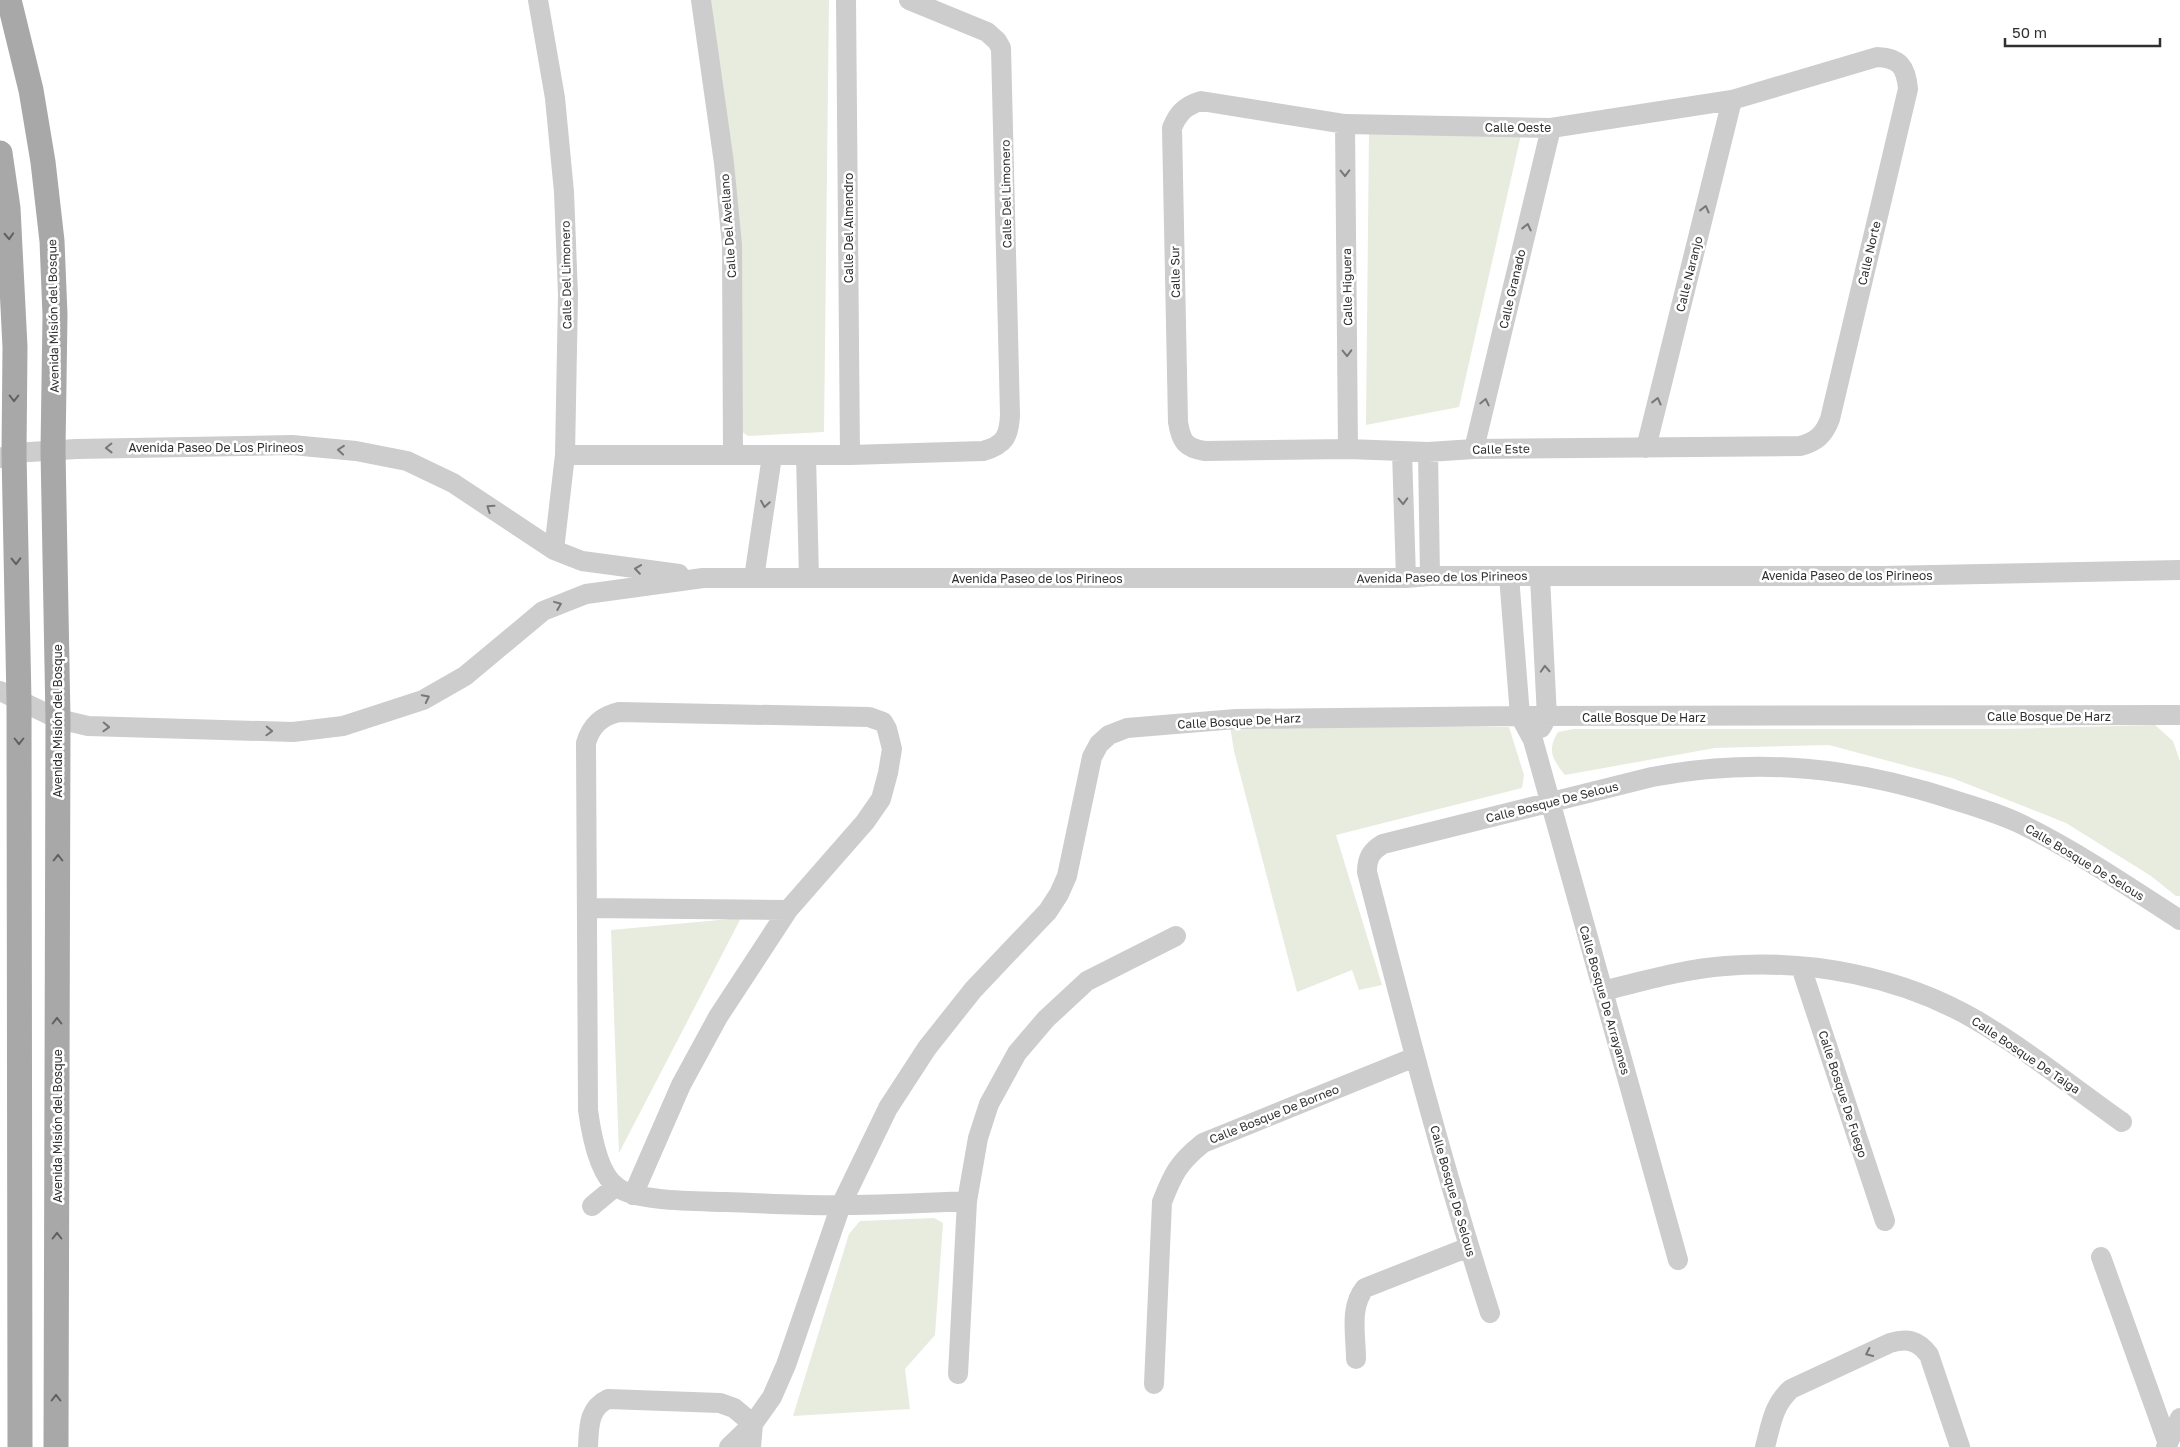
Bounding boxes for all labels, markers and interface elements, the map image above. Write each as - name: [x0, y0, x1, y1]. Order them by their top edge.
- scale bar: [2005, 15, 2160, 47]
- text: 50 m: [2012, 23, 2047, 41]
- street label: Calle Oeste: [1485, 120, 1551, 135]
- street label: Calle Del Limonero: [998, 140, 1014, 248]
- one-way arrow: [1340, 169, 1351, 177]
- street label: Calle Del Avellano: [717, 173, 739, 279]
- street label: Calle Del Almendro: [841, 173, 856, 283]
- one-way arrow: [1699, 206, 1709, 214]
- street label: Calle Norte: [1854, 219, 1884, 287]
- street label: Calle Del Limonero: [558, 221, 574, 329]
- one-way arrow: [1521, 223, 1532, 232]
- one-way arrow: [4, 232, 15, 240]
- street label: Calle Naranjo: [1672, 235, 1706, 313]
- street label: Avenida Misión del Bosque: [44, 239, 62, 393]
- street label: Calle Sur: [1167, 246, 1183, 298]
- street label: Calle Higuera: [1339, 248, 1355, 326]
- street label: Calle Granado: [1496, 248, 1528, 330]
- one-way arrow: [1342, 349, 1353, 357]
- one-way arrow: [9, 395, 19, 403]
- one-way arrow: [1651, 396, 1662, 405]
- one-way arrow: [1479, 398, 1490, 407]
- street label: Avenida Paseo De Los Pirineos: [128, 440, 304, 455]
- street label: Calle Este: [1472, 441, 1530, 457]
- one-way arrow: [105, 443, 112, 453]
- one-way arrow: [337, 445, 345, 456]
- one-way arrow: [1398, 497, 1409, 505]
- one-way arrow: [760, 499, 770, 508]
- one-way arrow: [486, 505, 496, 514]
- one-way arrow: [11, 558, 21, 565]
- one-way arrow: [633, 564, 641, 575]
- street label: Avenida Paseo de los Pirineos: [1356, 568, 1528, 586]
- street label: Avenida Paseo de los Pirineos: [1761, 568, 1933, 583]
- street label: Avenida Paseo de los Pirineos: [951, 571, 1123, 586]
- one-way arrow: [553, 601, 562, 611]
- street label: Avenida Misión del Bosque: [50, 644, 65, 798]
- one-way arrow: [1540, 664, 1551, 672]
- one-way arrow: [421, 694, 430, 704]
- street label: Calle Bosque De Harz: [1987, 709, 2111, 724]
- street label: Calle Bosque De Harz: [1177, 710, 1301, 732]
- street label: Calle Bosque De Harz: [1582, 710, 1706, 725]
- one-way arrow: [103, 722, 111, 732]
- one-way arrow: [265, 726, 273, 737]
- one-way arrow: [14, 738, 24, 745]
- street label: Calle Bosque De Selous: [1484, 778, 1620, 826]
- street label: Calle Bosque De Selous: [2023, 820, 2147, 904]
- one-way arrow: [53, 854, 63, 862]
- street label: Calle Bosque De Arrayanes: [1576, 924, 1634, 1076]
- street label: Calle Bosque De Taiga: [1969, 1013, 2083, 1097]
- one-way arrow: [52, 1017, 63, 1025]
- street label: Calle Bosque De Fuego: [1815, 1028, 1871, 1160]
- street label: Avenida Misión del Bosque: [50, 1049, 65, 1203]
- street label: Calle Bosque De Borneo: [1207, 1081, 1341, 1147]
- street label: Calle Bosque De Selous: [1427, 1123, 1479, 1259]
- one-way arrow: [52, 1232, 62, 1240]
- one-way arrow: [1865, 1347, 1874, 1357]
- one-way arrow: [51, 1394, 62, 1402]

